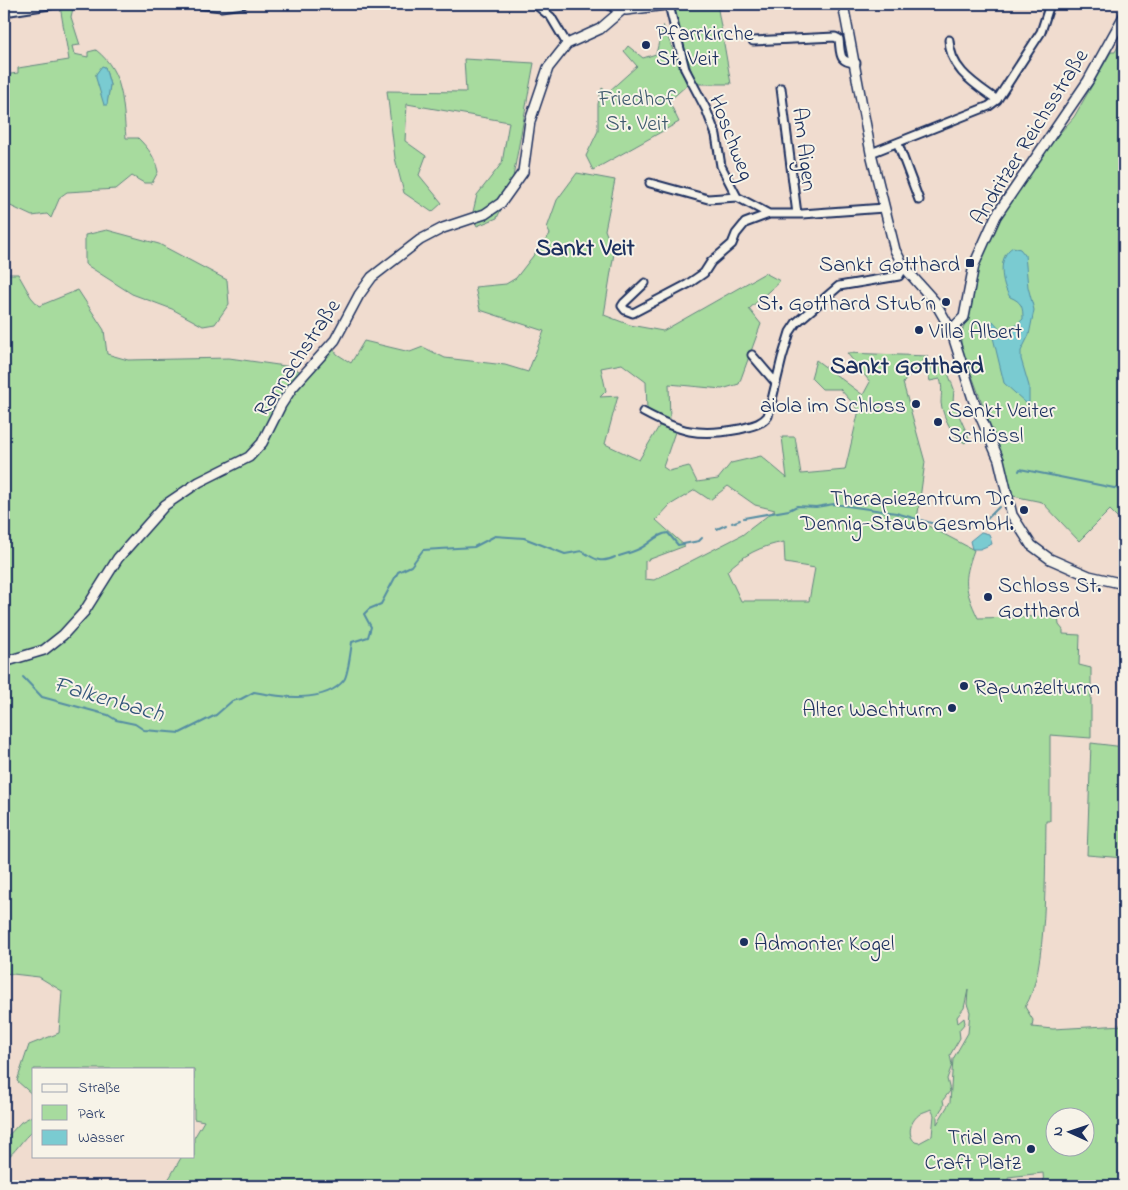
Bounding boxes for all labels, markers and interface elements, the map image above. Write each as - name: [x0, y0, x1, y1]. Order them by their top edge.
- place label: Pfarrkirche St. Veit: [656, 19, 754, 76]
- marker: Pfarrkirche St. Veit: [640, 39, 652, 51]
- street label: Andritzer Reichsstraße: [963, 43, 1098, 232]
- park label: Friedhof St. Veit: [597, 84, 677, 141]
- street label: Hoschweg: [698, 90, 761, 186]
- street label: Am Aigen: [781, 106, 824, 193]
- district label: Sankt Veit: [535, 232, 636, 267]
- place label: Sankt Gotthard: [819, 250, 960, 282]
- marker: Sankt Gotthard: [964, 257, 976, 269]
- place label: St. Gotthard Stub´n: [757, 289, 936, 321]
- street label: Rannachstraße: [247, 293, 350, 424]
- marker: St. Gotthard Stub´n: [940, 296, 952, 308]
- place label: Villa Albert: [928, 317, 1023, 349]
- marker: Villa Albert: [913, 324, 925, 336]
- district label: Sankt Gotthard: [830, 350, 984, 385]
- place label: aiola im Schloss: [760, 391, 906, 423]
- place label: Sankt Veiter Schlössl: [948, 396, 1056, 453]
- marker: aiola im Schloss: [910, 398, 922, 410]
- marker: Sankt Veiter Schlössl: [932, 416, 944, 428]
- place label: Therapiezentrum Dr. Dennig-Staub GesmbH.: [799, 484, 1014, 542]
- marker: Therapiezentrum Dr. Dennig-Staub GesmbH.: [1018, 504, 1030, 516]
- place label: Schloss St. Gotthard: [998, 571, 1101, 628]
- marker: Schloss St. Gotthard: [982, 591, 994, 603]
- water label: Falkenbach: [49, 668, 168, 733]
- place label: Rapunzelturm: [974, 673, 1100, 705]
- marker: Rapunzelturm: [958, 680, 970, 692]
- place label: Alter Wachturm: [802, 695, 942, 727]
- marker: Alter Wachturm: [946, 702, 958, 714]
- place label: Admonter Kogel: [754, 929, 894, 962]
- marker: Admonter Kogel: [738, 936, 750, 948]
- legend: [32, 1068, 195, 1158]
- text: Straße: [78, 1077, 120, 1099]
- text: Park: [78, 1103, 106, 1125]
- north arrow: [1046, 1108, 1096, 1158]
- place label: Trial am Craft Platz: [924, 1123, 1022, 1180]
- text: N: [1048, 1126, 1069, 1137]
- text: Wasser: [78, 1127, 125, 1149]
- marker: Trial am Craft Platz: [1025, 1143, 1037, 1155]

